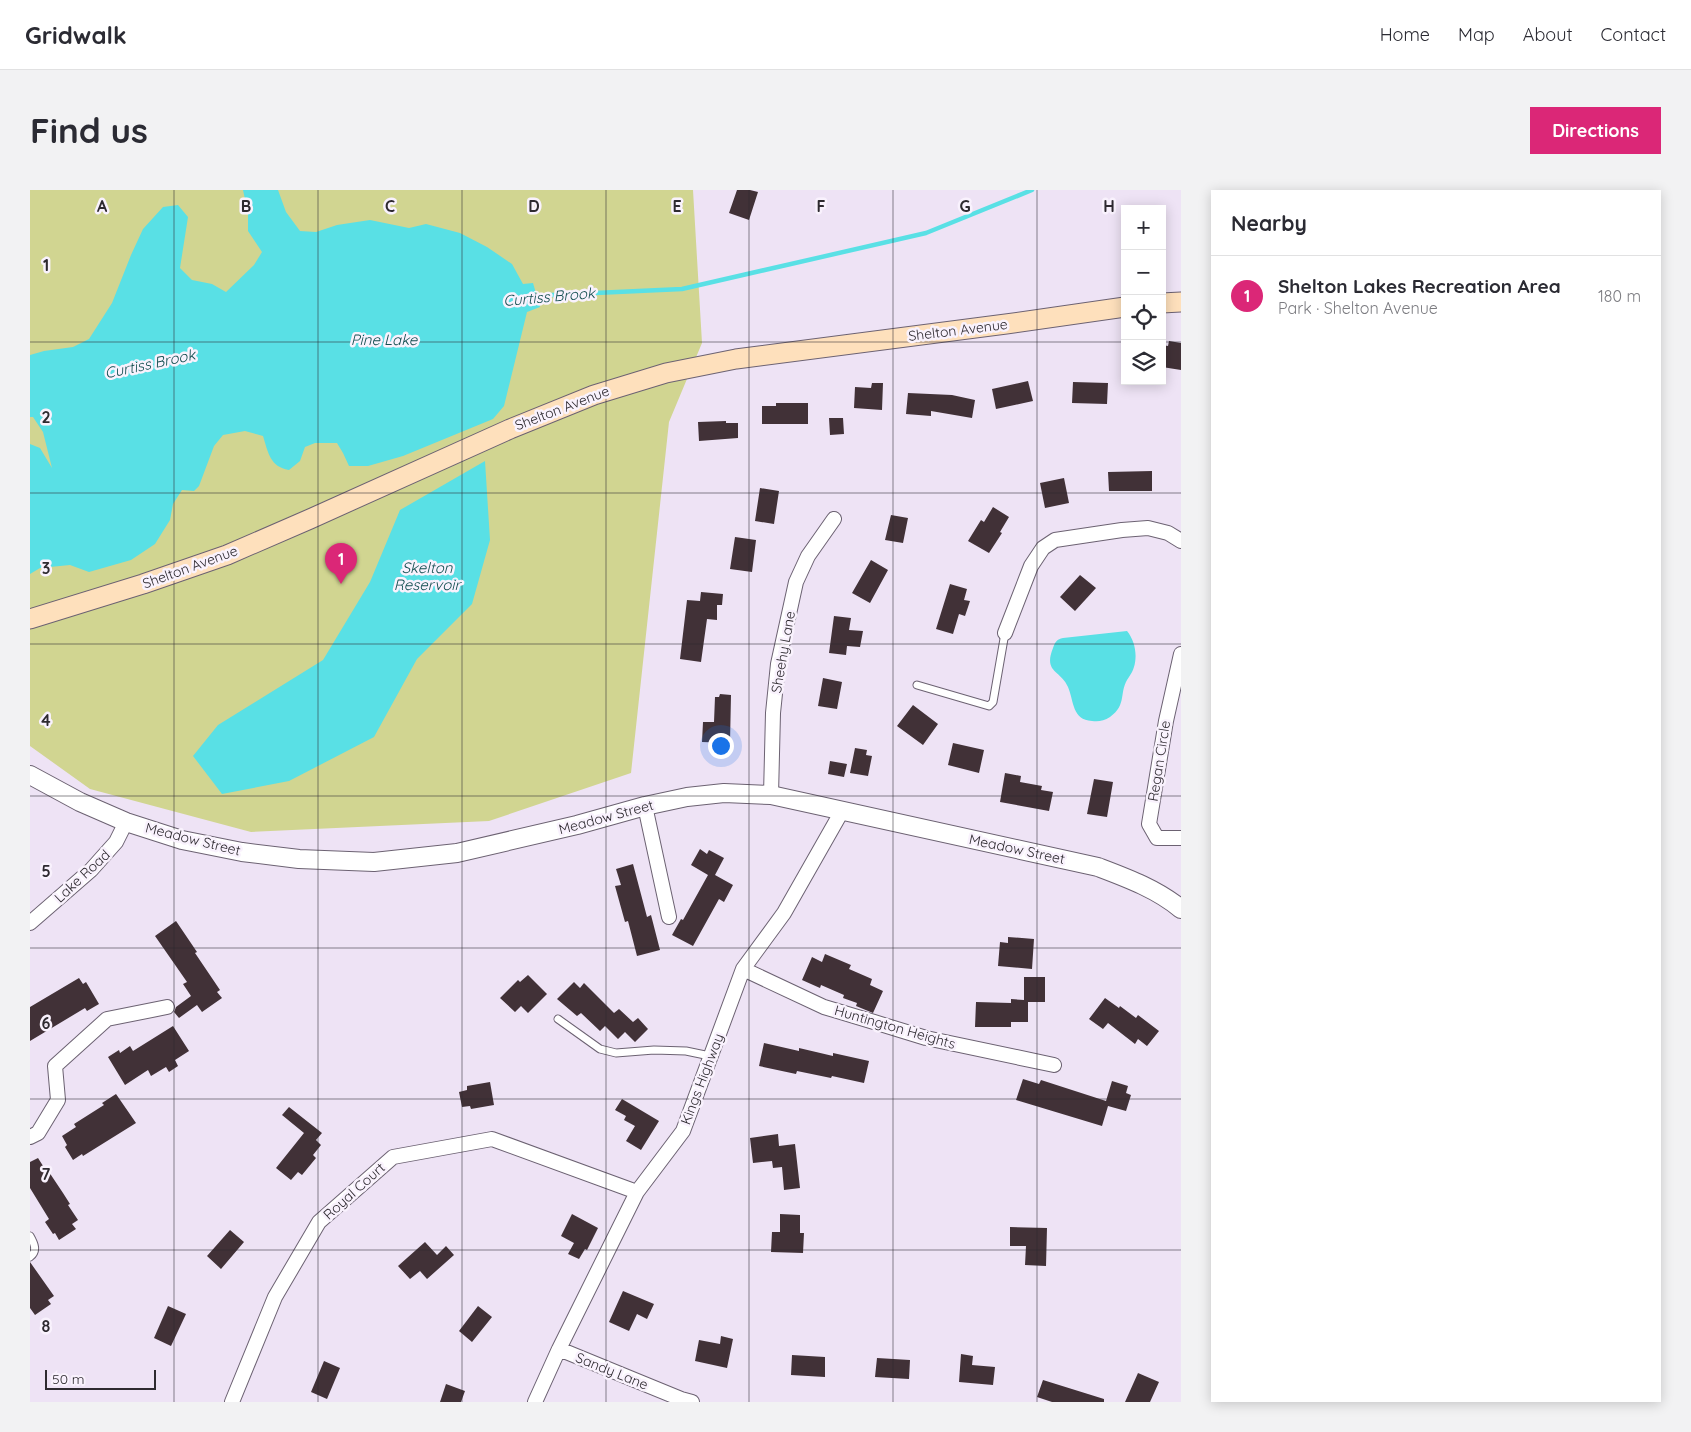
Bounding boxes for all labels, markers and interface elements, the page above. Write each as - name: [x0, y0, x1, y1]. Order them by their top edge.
- text: Gridwalk: [25, 20, 127, 50]
- text: Home: [1380, 23, 1430, 46]
- text: Map: [1458, 23, 1495, 46]
- text: About: [1523, 23, 1573, 46]
- text: Contact: [1601, 23, 1666, 46]
- button: Directions: [1530, 107, 1661, 154]
- text: Find us: [30, 108, 148, 152]
- text: A: [97, 196, 108, 216]
- text: B: [241, 196, 251, 216]
- text: C: [385, 196, 395, 216]
- text: D: [528, 196, 540, 216]
- text: E: [672, 196, 682, 216]
- text: F: [817, 196, 826, 216]
- text: G: [959, 196, 971, 216]
- text: H: [1103, 196, 1115, 216]
- map controls: [1121, 205, 1166, 385]
- button: +: [1121, 205, 1166, 250]
- text: Nearby: [1231, 210, 1307, 236]
- button: −: [1121, 250, 1166, 295]
- text: 1: [43, 255, 49, 275]
- text: Shelton Lakes Recreation Area: [1278, 274, 1561, 298]
- water label: Curtiss Brook: [502, 283, 598, 310]
- text: 1: [1244, 286, 1250, 306]
- text: 180 m: [1598, 286, 1641, 306]
- button: locate: [1121, 295, 1166, 340]
- text: Park · Shelton Avenue: [1278, 298, 1438, 318]
- street label: Shelton Avenue: [907, 315, 1009, 345]
- water label: Pine Lake: [351, 330, 418, 349]
- button: layers: [1121, 340, 1166, 385]
- water label: Curtiss Brook: [103, 344, 199, 382]
- street label: Shelton Avenue: [512, 382, 612, 434]
- text: 2: [41, 407, 51, 427]
- street label: Shelton Avenue: [140, 541, 240, 593]
- pin: 1: [325, 543, 357, 584]
- text: 3: [42, 558, 50, 578]
- water label: Skelton Reservoir: [394, 558, 462, 594]
- street label: Sheehy Lane: [767, 609, 799, 695]
- text: 4: [41, 710, 51, 730]
- street label: Regan Circle: [1144, 719, 1174, 803]
- your location: [708, 733, 734, 759]
- street label: Meadow Street: [557, 796, 656, 838]
- street label: Meadow Street: [143, 818, 243, 860]
- street label: Meadow Street: [967, 830, 1067, 868]
- street label: Lake Road: [50, 846, 114, 906]
- text: 5: [41, 861, 51, 881]
- street label: Huntington Heights: [832, 1001, 958, 1053]
- text: 6: [42, 1013, 51, 1033]
- street label: Kings Highway: [676, 1031, 728, 1127]
- street label: Royal Court: [319, 1158, 389, 1223]
- text: 7: [42, 1164, 51, 1184]
- text: 8: [42, 1316, 51, 1336]
- street label: Sandy Lane: [573, 1348, 651, 1394]
- scale bar: [45, 1367, 156, 1390]
- text: 50 m: [52, 1370, 85, 1388]

